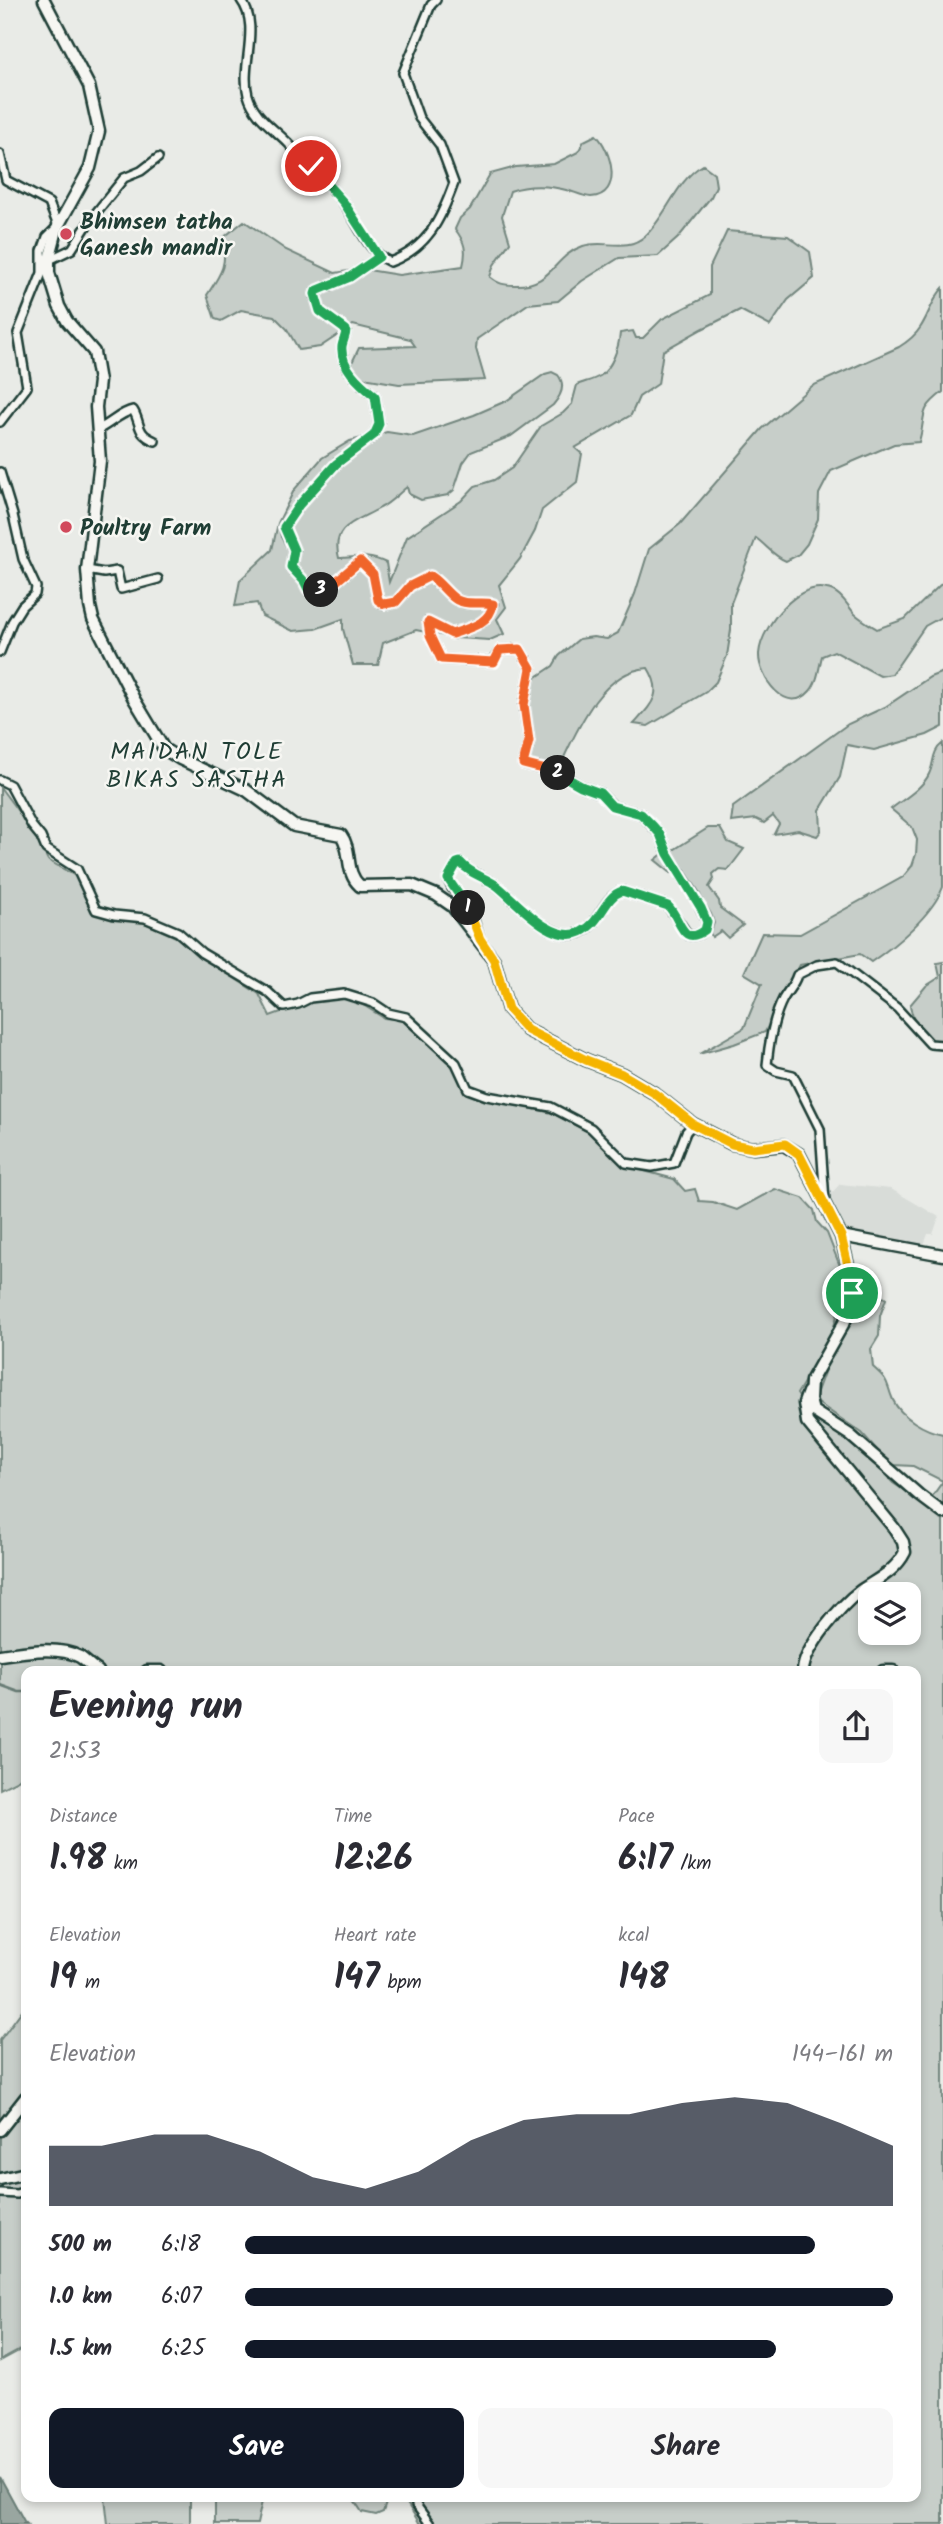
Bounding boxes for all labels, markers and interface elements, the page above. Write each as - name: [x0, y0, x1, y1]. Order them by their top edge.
- pin: [281, 136, 341, 196]
- icon: check: [292, 147, 330, 185]
- place label: Bhimsen tatha Ganesh mandir: [80, 205, 234, 267]
- marker: Bhimsen tatha Ganesh mandir: [58, 226, 74, 242]
- place label: Poultry Farm: [80, 511, 211, 547]
- marker: Poultry Farm: [58, 519, 74, 535]
- pin: 3: [304, 572, 338, 608]
- text: 3: [315, 574, 326, 604]
- district label: MAIDAN TOLE BIKAS SASTHA: [106, 733, 288, 800]
- pin: 2: [540, 756, 576, 790]
- text: 2: [552, 757, 563, 787]
- pin: 1: [450, 890, 486, 926]
- text: 1: [465, 892, 470, 922]
- pin: [822, 1263, 882, 1323]
- icon: arrive: [833, 1274, 871, 1312]
- map controls: [858, 1582, 921, 1645]
- button: layers: [858, 1582, 921, 1645]
- text: Evening run: [49, 1678, 243, 1738]
- button: share: [819, 1689, 893, 1763]
- text: 21:53: [49, 1734, 101, 1770]
- text: Distance: [49, 1802, 117, 1832]
- text: Time: [334, 1802, 372, 1832]
- text: Pace: [618, 1802, 655, 1832]
- text: 1.98: [49, 1832, 106, 1888]
- text: 12:26: [334, 1832, 413, 1888]
- text: 6:17: [618, 1832, 673, 1888]
- text: km: [106, 1849, 138, 1879]
- text: /km: [673, 1849, 711, 1879]
- text: Elevation: [49, 1921, 121, 1951]
- text: Heart rate: [334, 1921, 416, 1951]
- text: kcal: [618, 1921, 649, 1951]
- text: 19: [49, 1951, 77, 2007]
- text: 147: [334, 1951, 380, 2007]
- text: 148: [618, 1951, 669, 2007]
- text: m: [77, 1968, 100, 1998]
- text: bpm: [380, 1968, 422, 1998]
- text: Elevation: [49, 2037, 136, 2073]
- text: 144–161 m: [792, 2037, 893, 2073]
- text: 500 m: [49, 2227, 112, 2263]
- text: 6:18: [161, 2227, 201, 2263]
- text: 1.0 km: [49, 2279, 112, 2315]
- text: 6:07: [161, 2279, 202, 2315]
- text: 1.5 km: [49, 2331, 112, 2367]
- text: 6:25: [161, 2331, 205, 2367]
- button: Save: [49, 2408, 464, 2488]
- button: Share: [478, 2408, 893, 2488]

